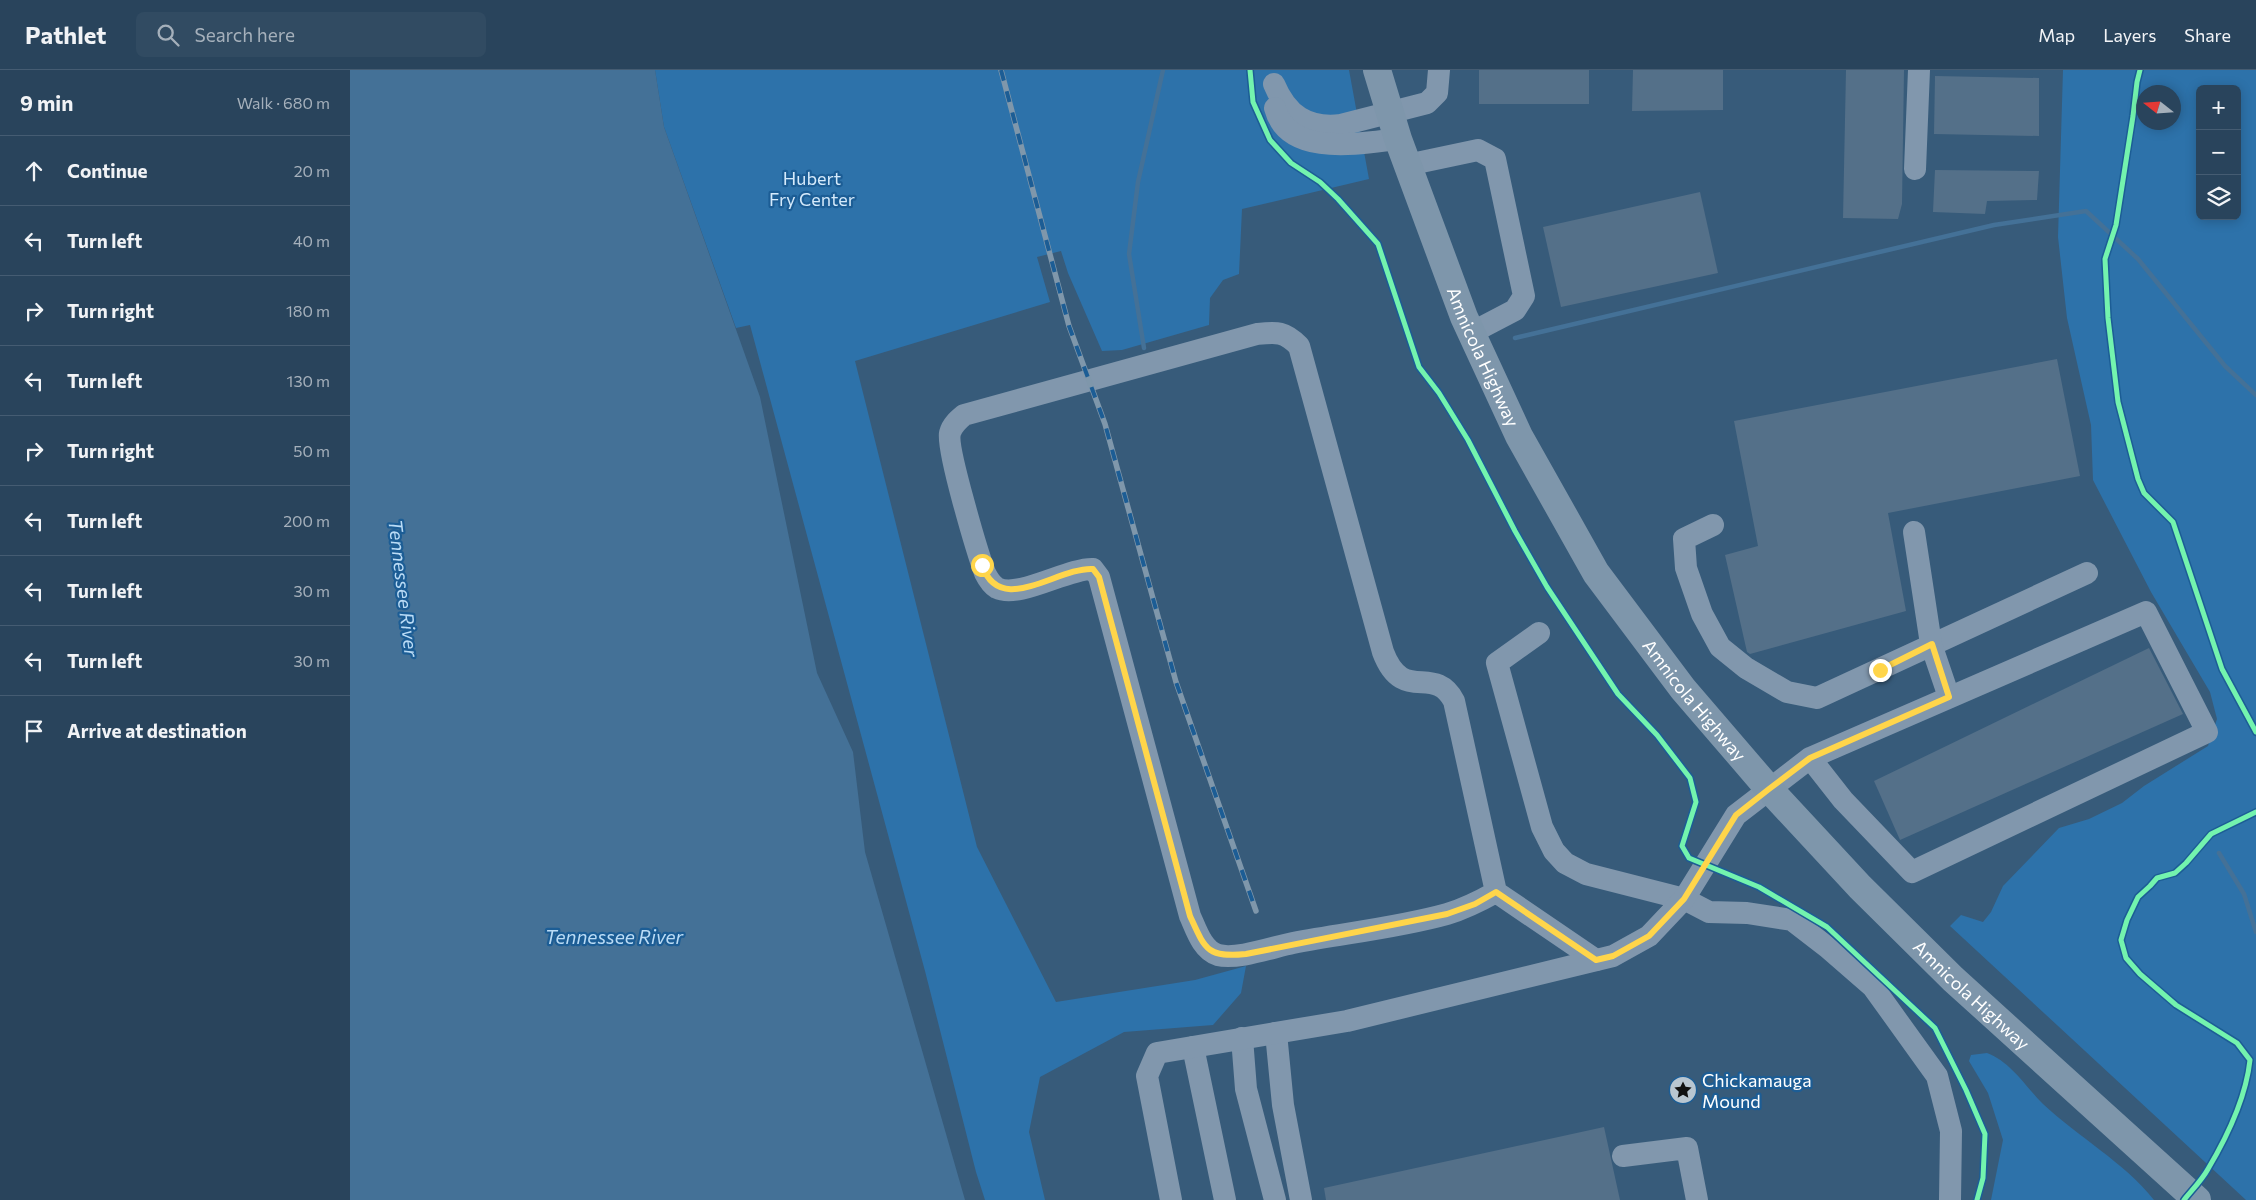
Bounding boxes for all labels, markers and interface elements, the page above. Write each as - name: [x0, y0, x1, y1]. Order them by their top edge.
- search box: [136, 12, 486, 57]
- text: Pathlet: [25, 20, 106, 49]
- icon: search: [154, 21, 182, 49]
- text: Search here: [194, 23, 295, 46]
- text: Map: [2038, 24, 2075, 46]
- text: Layers: [2103, 24, 2156, 46]
- text: Share: [2184, 24, 2231, 46]
- north arrow: [2136, 85, 2181, 130]
- map controls: [2196, 85, 2241, 220]
- button: +: [2196, 85, 2241, 130]
- text: 9 min: [20, 90, 73, 115]
- text: Walk · 680 m: [237, 93, 330, 112]
- button: −: [2196, 130, 2241, 175]
- icon: ahead: [20, 157, 48, 185]
- text: Continue: [67, 159, 147, 182]
- text: 20 m: [294, 161, 330, 180]
- park label: Hubert Fry Center: [769, 167, 855, 210]
- button: layers: [2196, 175, 2241, 220]
- icon: left: [20, 227, 48, 255]
- text: Turn left: [67, 229, 142, 252]
- text: 40 m: [293, 231, 330, 250]
- street label: Amnicola Highway: [1443, 284, 1524, 430]
- icon: right: [20, 297, 48, 325]
- text: Turn right: [67, 299, 154, 322]
- text: 180 m: [286, 301, 330, 320]
- icon: left: [20, 367, 48, 395]
- text: Turn left: [67, 369, 142, 392]
- text: 130 m: [287, 371, 330, 390]
- icon: right: [20, 437, 48, 465]
- text: Turn right: [67, 439, 154, 462]
- text: 50 m: [293, 441, 330, 460]
- icon: left: [20, 507, 48, 535]
- text: Turn left: [67, 509, 142, 532]
- text: 200 m: [283, 511, 330, 530]
- water label: Tennessee River: [384, 518, 424, 659]
- route start: [971, 554, 994, 577]
- icon: left: [20, 577, 48, 605]
- text: Turn left: [67, 579, 142, 602]
- text: 30 m: [293, 581, 330, 600]
- street label: Amnicola Highway: [1638, 635, 1751, 765]
- icon: left: [20, 647, 48, 675]
- text: Turn left: [67, 649, 142, 672]
- text: 30 m: [293, 651, 330, 670]
- route end: [1869, 659, 1892, 682]
- icon: arrive: [20, 717, 48, 745]
- text: Arrive at destination: [67, 719, 247, 742]
- water label: Tennessee River: [545, 925, 685, 948]
- street label: Amnicola Highway: [1909, 935, 2034, 1054]
- place label: Chickamauga Mound: [1702, 1069, 1812, 1112]
- place icon: Chickamauga Mound: [1668, 1075, 1698, 1105]

